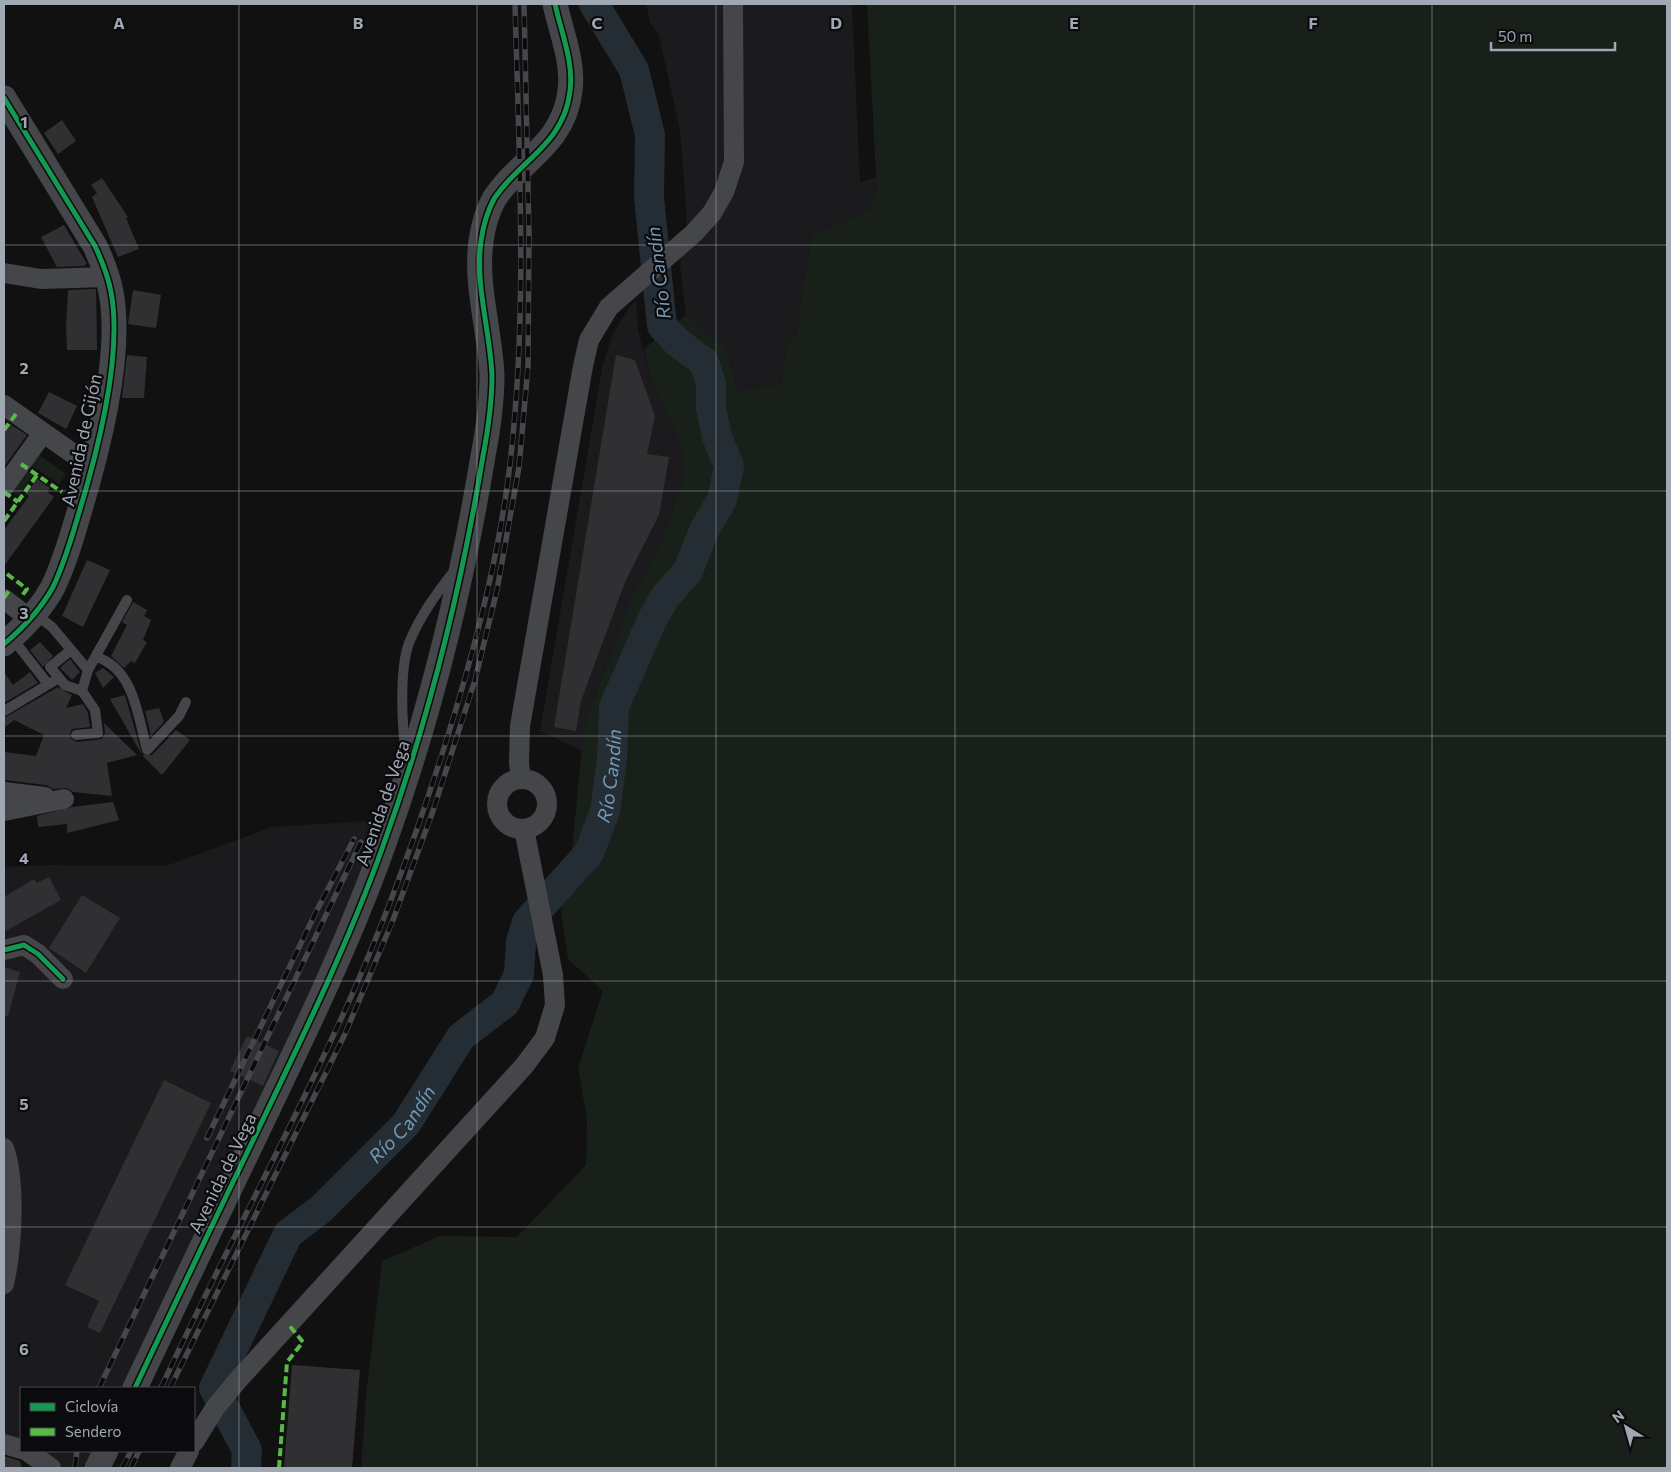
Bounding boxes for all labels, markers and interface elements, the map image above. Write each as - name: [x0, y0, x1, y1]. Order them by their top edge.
- text: A: [113, 13, 125, 32]
- text: B: [353, 13, 364, 32]
- text: C: [592, 13, 603, 32]
- text: D: [830, 13, 842, 32]
- text: E: [1069, 13, 1079, 32]
- text: F: [1308, 13, 1318, 32]
- scale bar: [1491, 20, 1615, 52]
- text: 50 m: [1498, 27, 1532, 45]
- text: 1: [20, 112, 28, 131]
- water label: Río Candín: [641, 225, 675, 321]
- text: 2: [19, 358, 29, 377]
- street label: Avenida de Gijón: [56, 372, 106, 508]
- text: 3: [19, 603, 29, 622]
- water label: Río Candín: [590, 728, 625, 825]
- street label: Avenida de Vega: [350, 737, 414, 869]
- text: 4: [19, 848, 29, 867]
- water label: Río Candín: [363, 1081, 439, 1167]
- text: 5: [19, 1094, 29, 1113]
- street label: Avenida de Vega: [183, 1109, 261, 1237]
- text: 6: [19, 1339, 29, 1358]
- legend: [20, 1387, 195, 1452]
- text: Ciclovía: [65, 1397, 118, 1415]
- north arrow: [1601, 1402, 1651, 1452]
- text: N: [1609, 1406, 1627, 1426]
- text: Sendero: [65, 1422, 122, 1440]

